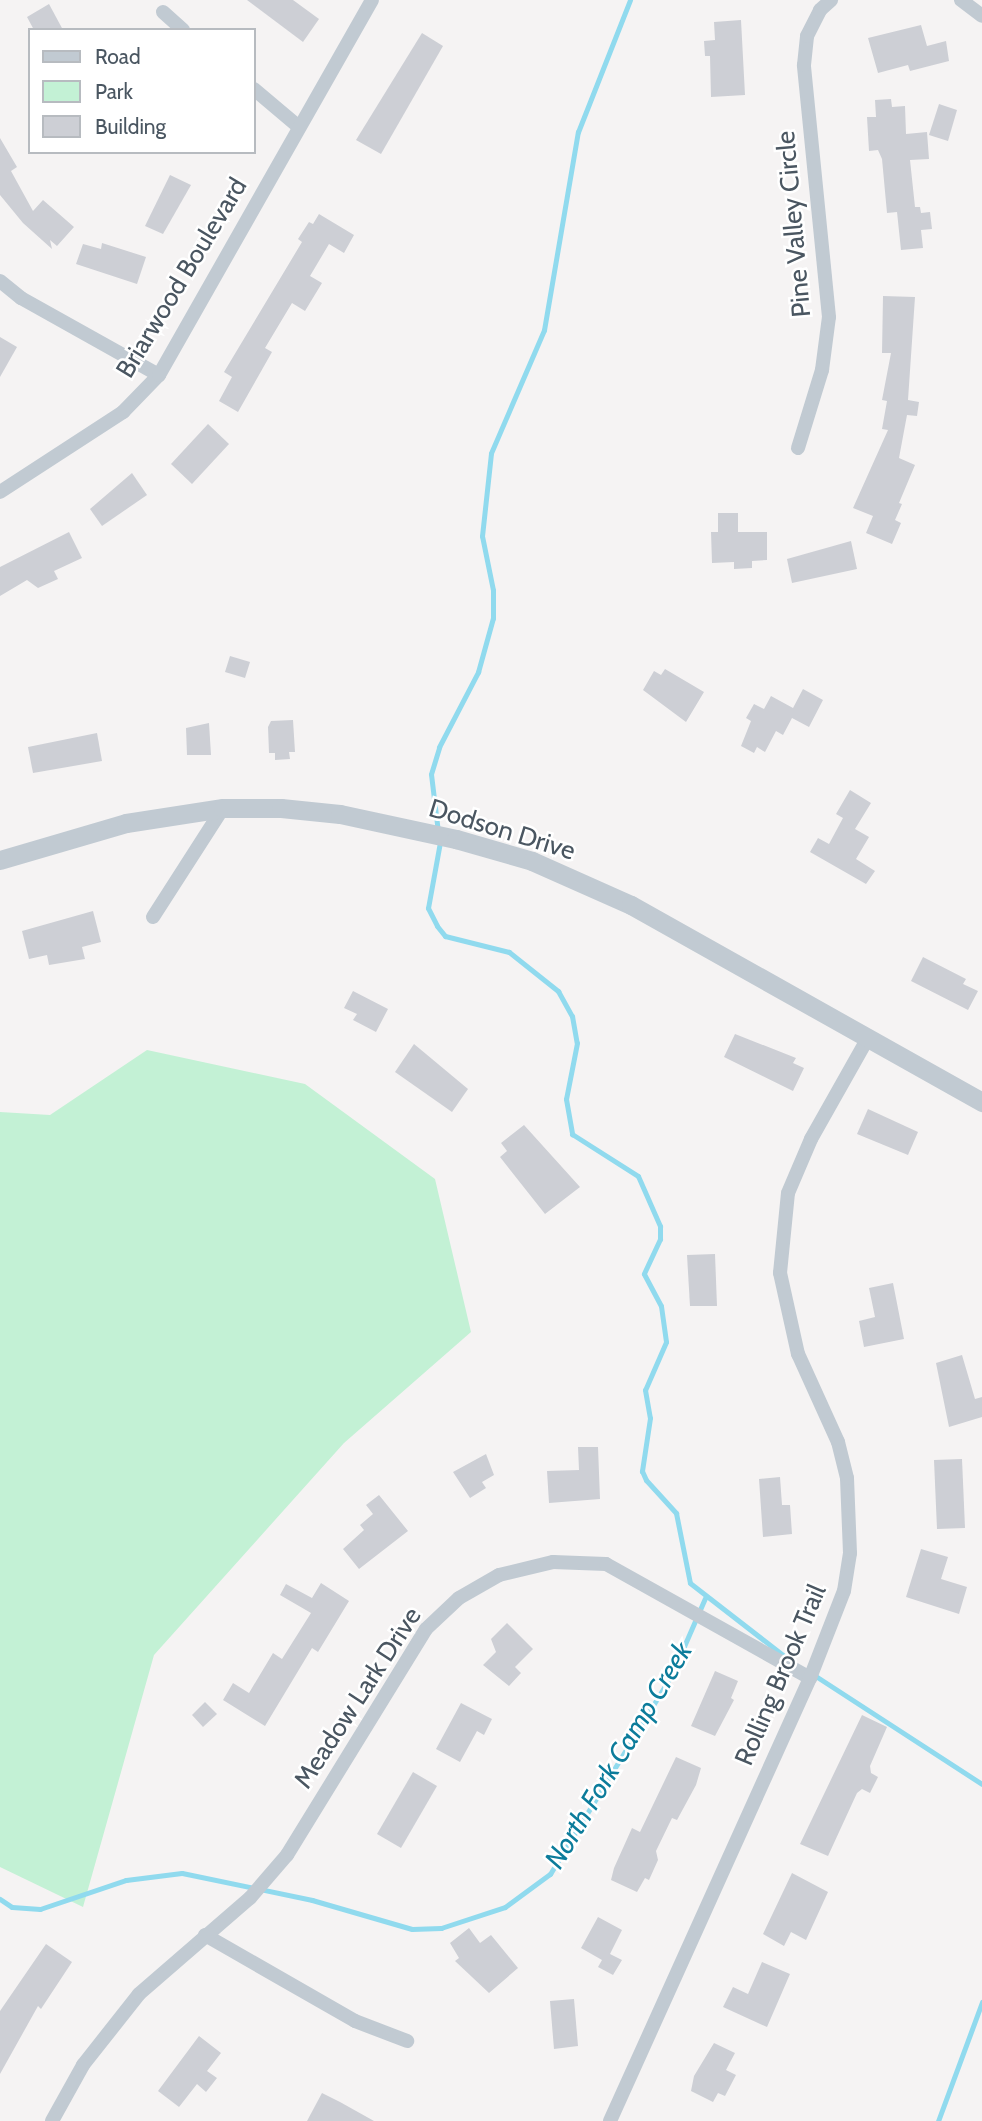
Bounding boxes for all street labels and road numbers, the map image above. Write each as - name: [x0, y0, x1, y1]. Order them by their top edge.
- street label: Pine Valley Circle: [770, 130, 818, 318]
- street label: Briarwood Boulevard: [110, 172, 254, 384]
- street label: Dodson Drive: [425, 793, 579, 867]
- street label: Rolling Brook Trail: [729, 1580, 833, 1770]
- street label: Meadow Lark Drive: [288, 1602, 428, 1794]

